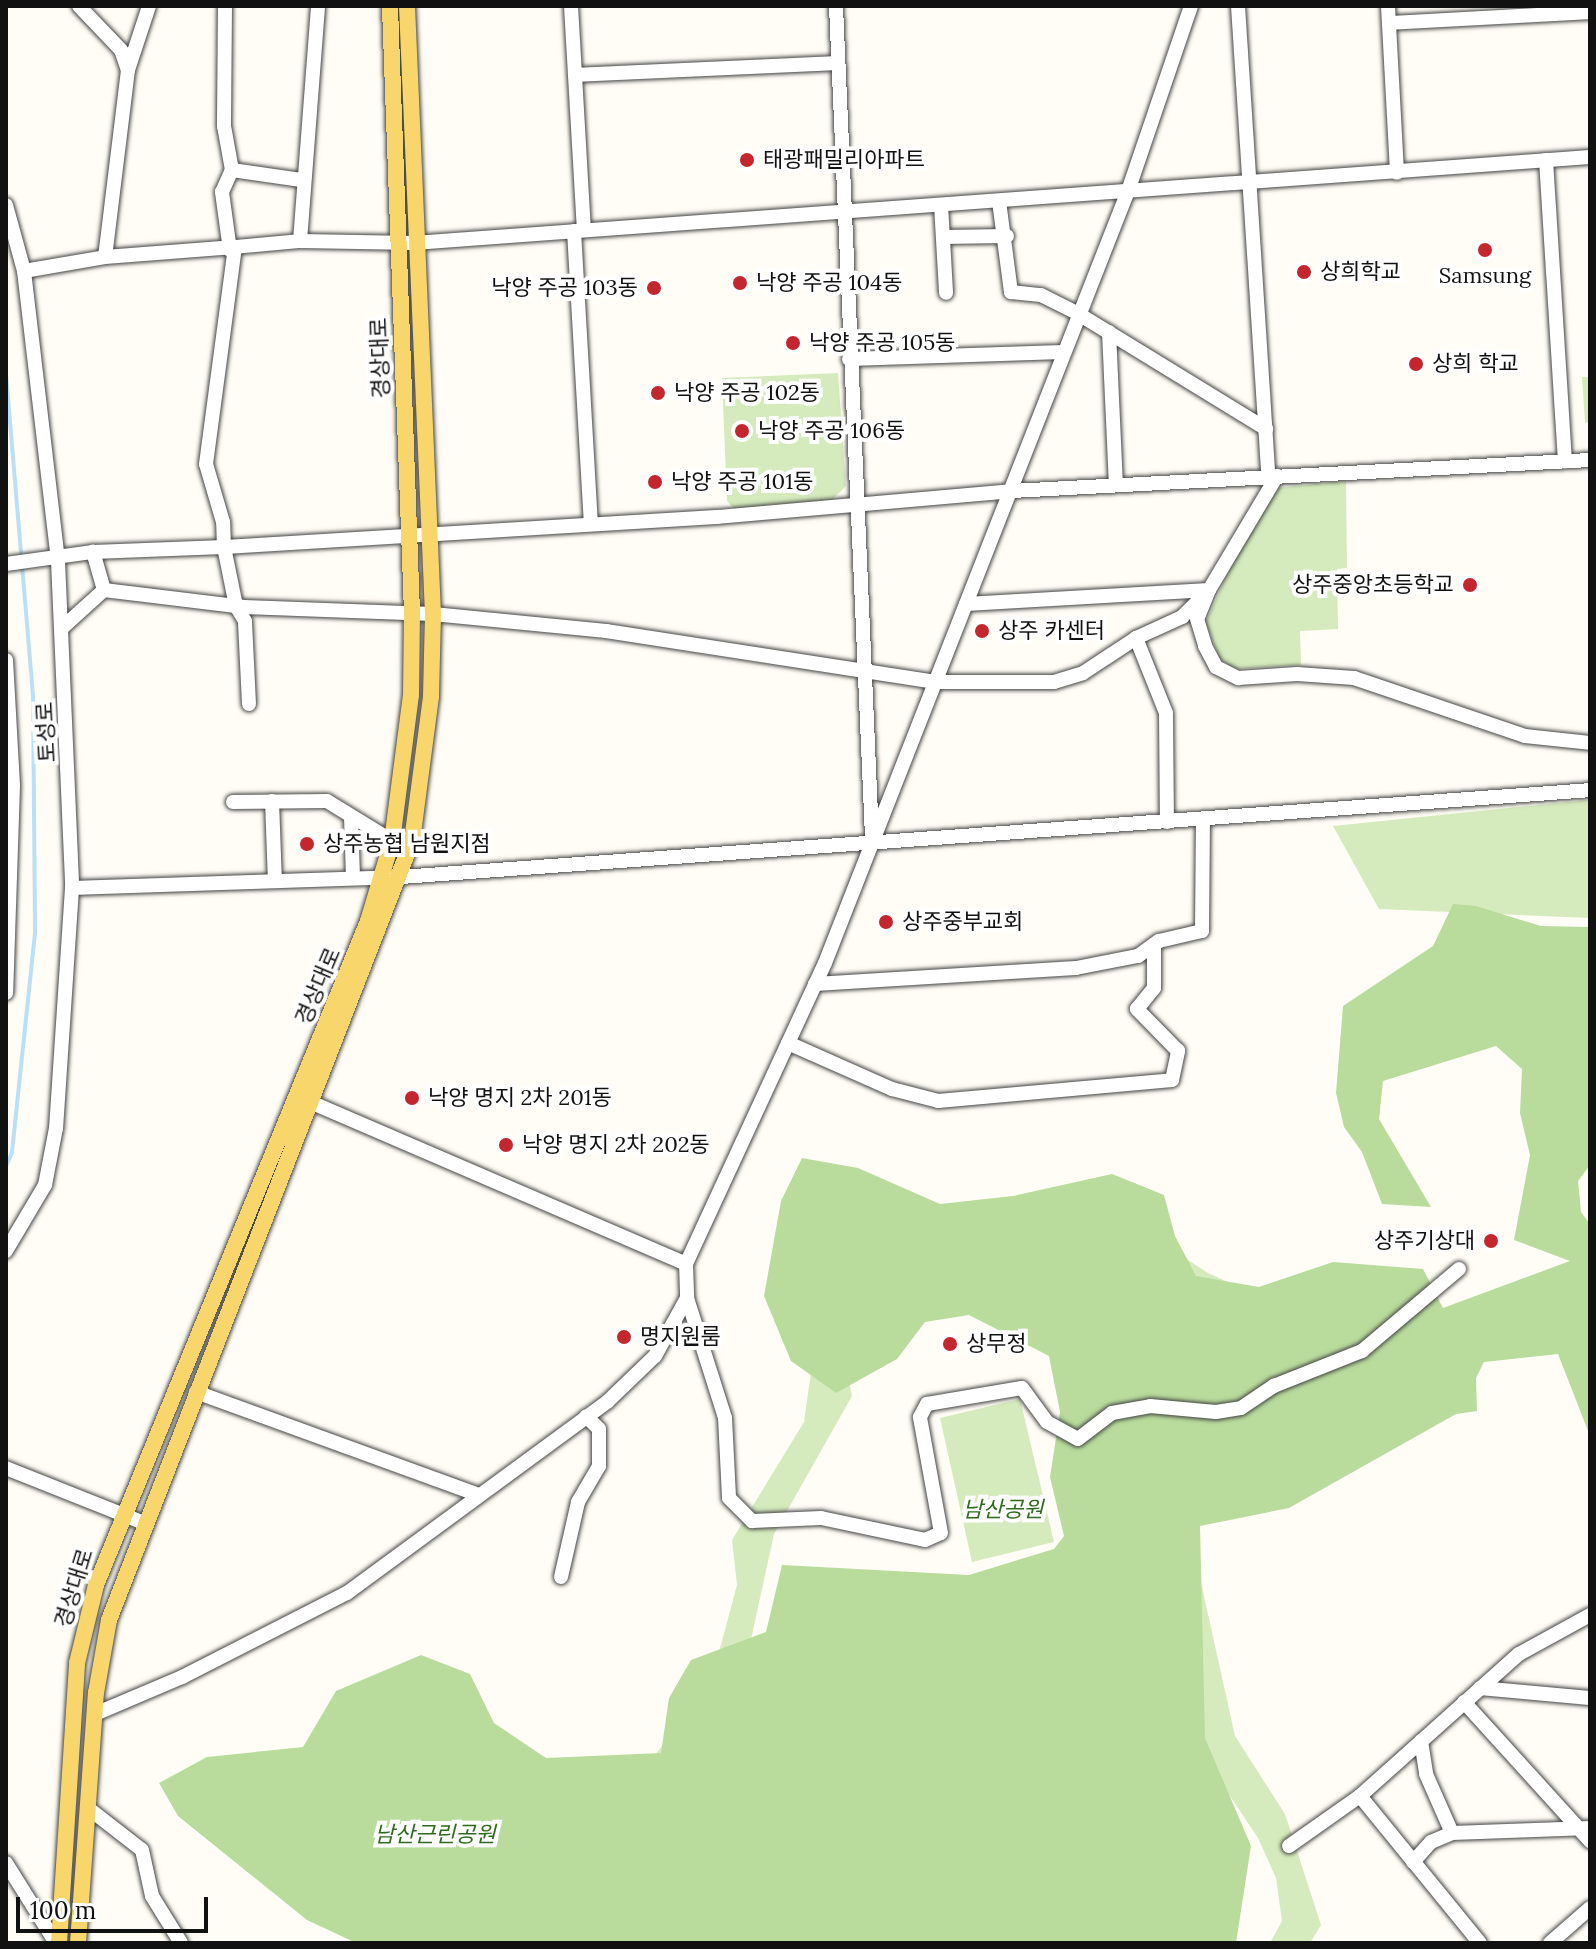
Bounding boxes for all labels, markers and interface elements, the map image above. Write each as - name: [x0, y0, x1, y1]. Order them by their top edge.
- place label: 태광패밀리아파트: [763, 147, 925, 173]
- marker: 태광패밀리아파트: [738, 151, 756, 169]
- marker: Samsung: [1476, 241, 1494, 259]
- place label: 상희학교: [1320, 259, 1401, 285]
- marker: 상희학교: [1295, 263, 1313, 281]
- place label: Samsung: [1439, 263, 1531, 289]
- place label: 낙양 주공 104동: [756, 270, 902, 296]
- marker: 낙양 주공 104동: [731, 274, 749, 292]
- place label: 낙양 주공 103동: [491, 275, 638, 301]
- marker: 낙양 주공 103동: [645, 279, 663, 297]
- street label: 경상대로: [365, 317, 395, 399]
- place label: 낙양 주공 105동: [809, 330, 955, 356]
- marker: 낙양 주공 105동: [784, 334, 802, 352]
- place label: 상희 학교: [1432, 351, 1519, 377]
- marker: 상희 학교: [1407, 355, 1425, 373]
- place label: 낙양 주공 102동: [674, 380, 820, 406]
- marker: 낙양 주공 102동: [649, 384, 667, 402]
- place label: 낙양 주공 106동: [758, 418, 905, 444]
- marker: 낙양 주공 106동: [733, 422, 751, 440]
- place label: 낙양 주공 101동: [671, 469, 813, 495]
- marker: 낙양 주공 101동: [646, 473, 664, 491]
- place label: 상주중앙초등학교: [1292, 572, 1454, 598]
- marker: 상주중앙초등학교: [1461, 576, 1479, 594]
- place label: 상주 카센터: [998, 618, 1105, 644]
- marker: 상주 카센터: [973, 622, 991, 640]
- street label: 토성로: [31, 701, 61, 763]
- place label: 상주농협 남원지점: [323, 831, 491, 857]
- marker: 상주농협 남원지점: [298, 835, 316, 853]
- place label: 상주중부교회: [902, 909, 1023, 935]
- marker: 상주중부교회: [877, 913, 895, 931]
- street label: 경상대로: [290, 944, 346, 1028]
- place label: 낙양 명지 2차 201동: [428, 1085, 612, 1111]
- marker: 낙양 명지 2차 201동: [403, 1089, 421, 1107]
- place label: 낙양 명지 2차 202동: [522, 1132, 710, 1158]
- marker: 낙양 명지 2차 202동: [497, 1136, 515, 1154]
- place label: 상주기상대: [1374, 1228, 1475, 1254]
- marker: 상주기상대: [1482, 1232, 1500, 1250]
- place label: 명지원룸: [640, 1324, 721, 1350]
- marker: 명지원룸: [615, 1328, 633, 1346]
- place label: 상무정: [966, 1331, 1027, 1357]
- marker: 상무정: [941, 1335, 959, 1353]
- park label: 남산공원: [963, 1497, 1043, 1523]
- street label: 경상대로: [50, 1545, 98, 1631]
- park label: 남산근린공원: [374, 1822, 496, 1848]
- scale bar: [20, 1881, 212, 1931]
- text: 100 m: [30, 1895, 96, 1926]

